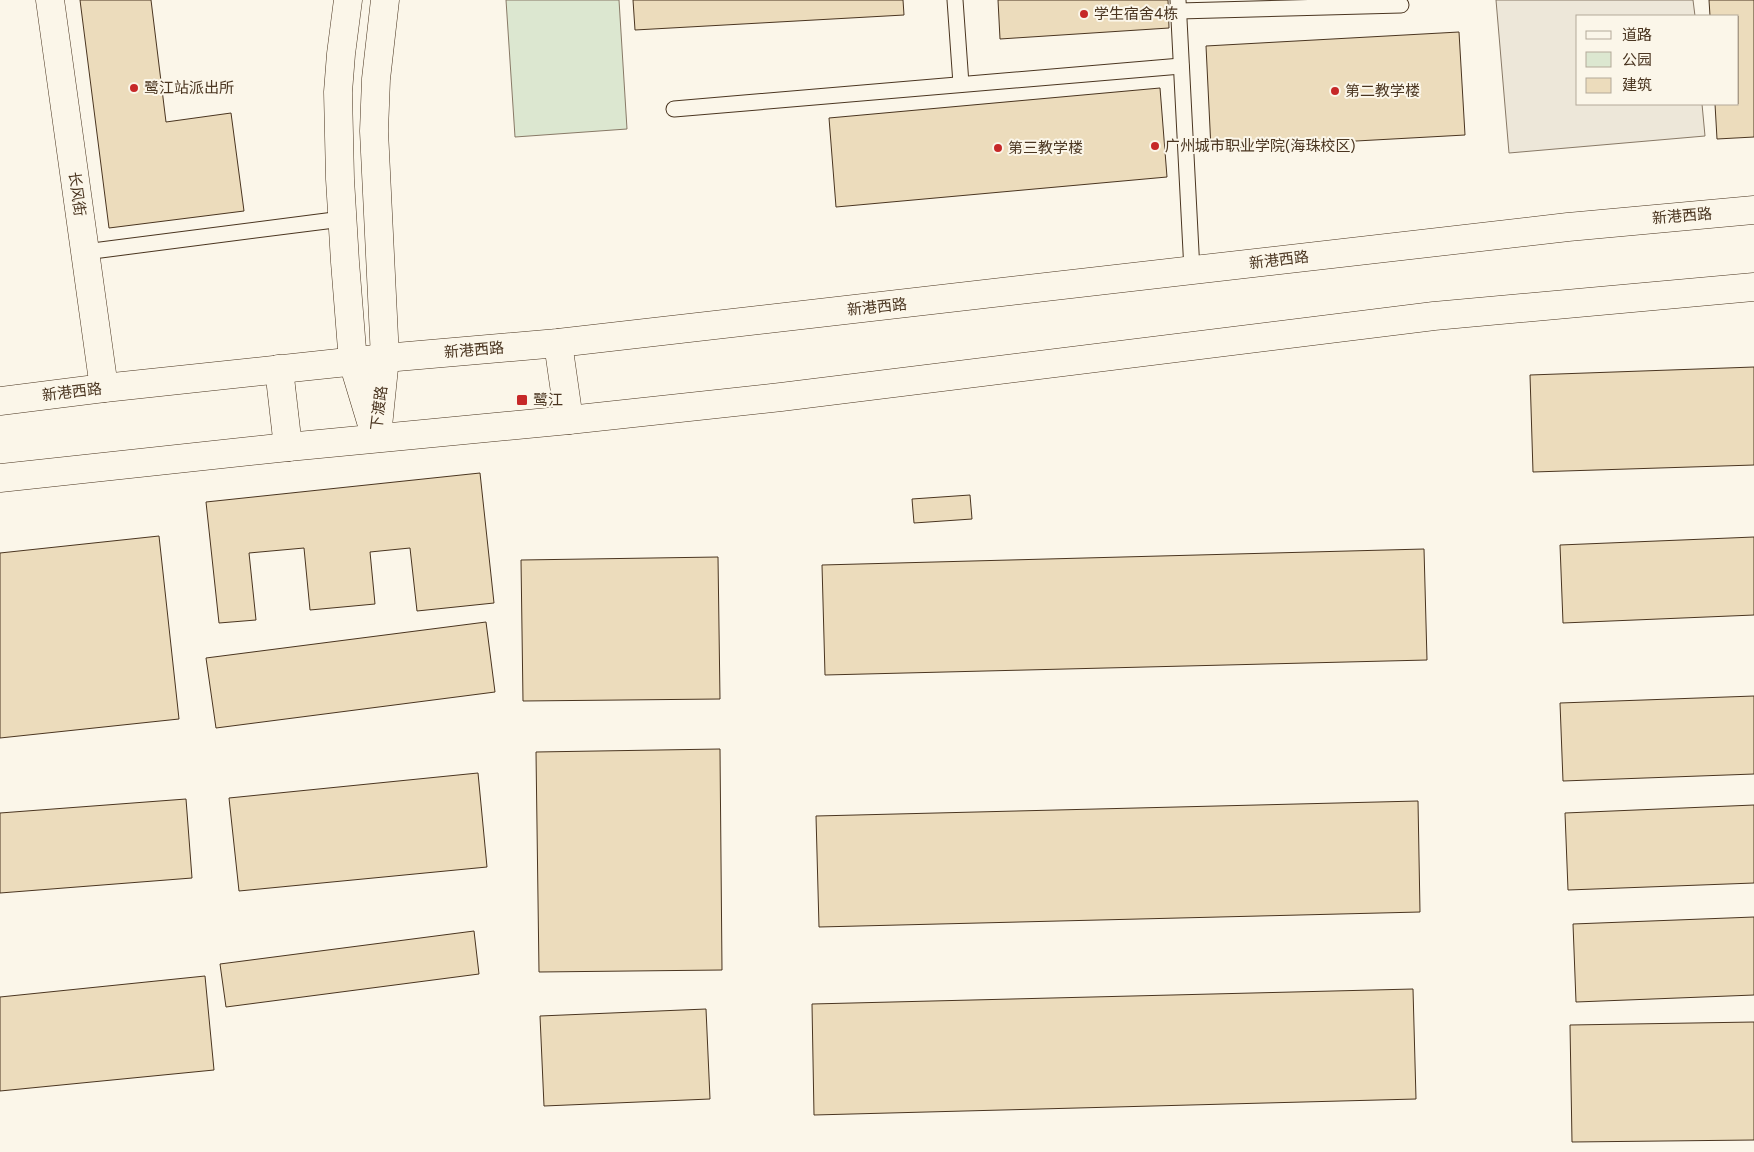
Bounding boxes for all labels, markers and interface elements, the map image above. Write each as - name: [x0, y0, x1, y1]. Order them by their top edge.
- place label: 学生宿舍4栋: [1094, 5, 1178, 23]
- marker: 学生宿舍4栋: [1078, 8, 1090, 20]
- legend: [1576, 15, 1739, 105]
- text: 道路: [1622, 26, 1652, 44]
- text: 公园: [1622, 51, 1652, 69]
- text: 建筑: [1622, 76, 1652, 94]
- place label: 鹭江站派出所: [144, 79, 234, 97]
- marker: 鹭江站派出所: [128, 82, 140, 94]
- place label: 第二教学楼: [1345, 82, 1420, 100]
- marker: 第二教学楼: [1329, 85, 1341, 97]
- place label: 广州城市职业学院(海珠校区): [1165, 137, 1356, 155]
- place label: 第三教学楼: [1008, 139, 1083, 157]
- marker: 广州城市职业学院(海珠校区): [1149, 140, 1161, 152]
- marker: 第三教学楼: [992, 142, 1004, 154]
- street label: 长风街: [65, 170, 89, 218]
- street label: 新港西路: [1651, 204, 1713, 228]
- street label: 新港西路: [1248, 247, 1310, 273]
- street label: 新港西路: [846, 295, 908, 319]
- street label: 新港西路: [443, 338, 505, 362]
- street label: 新港西路: [41, 379, 103, 405]
- street label: 下渡路: [367, 385, 391, 431]
- place label: 鹭江: [533, 391, 563, 409]
- marker: 鹭江: [515, 393, 529, 407]

